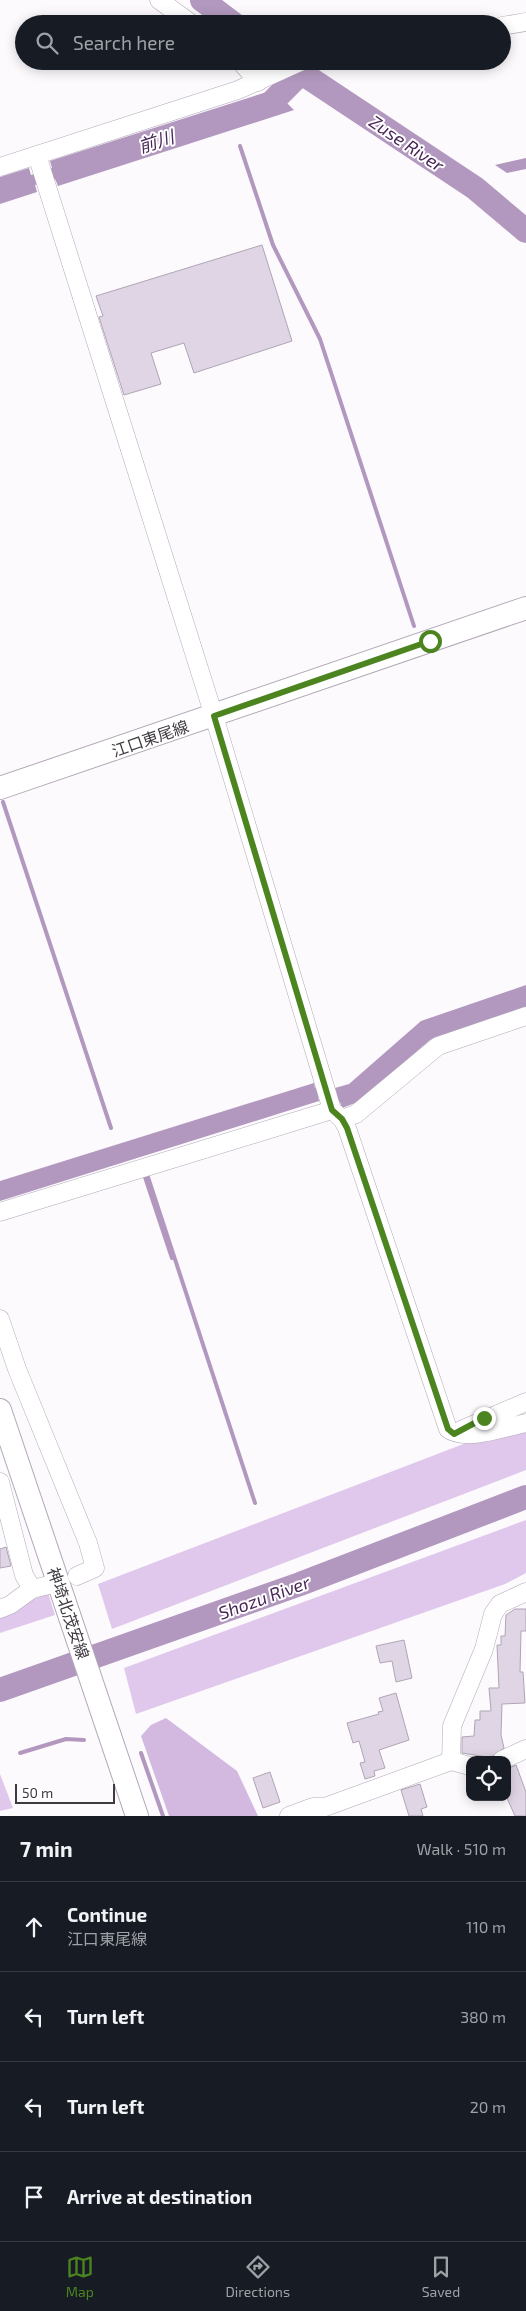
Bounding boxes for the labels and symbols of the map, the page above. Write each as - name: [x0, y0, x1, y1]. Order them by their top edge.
- water label: Zuse River: [366, 110, 449, 176]
- water label: 前川: [135, 124, 178, 157]
- route start: [419, 630, 442, 653]
- street label: 江口東尾線: [109, 716, 191, 760]
- route end: [473, 1407, 496, 1430]
- street label: 神埼北茂安線: [44, 1565, 94, 1661]
- water label: Shozu River: [215, 1570, 314, 1624]
- scale bar: [15, 1781, 115, 1804]

